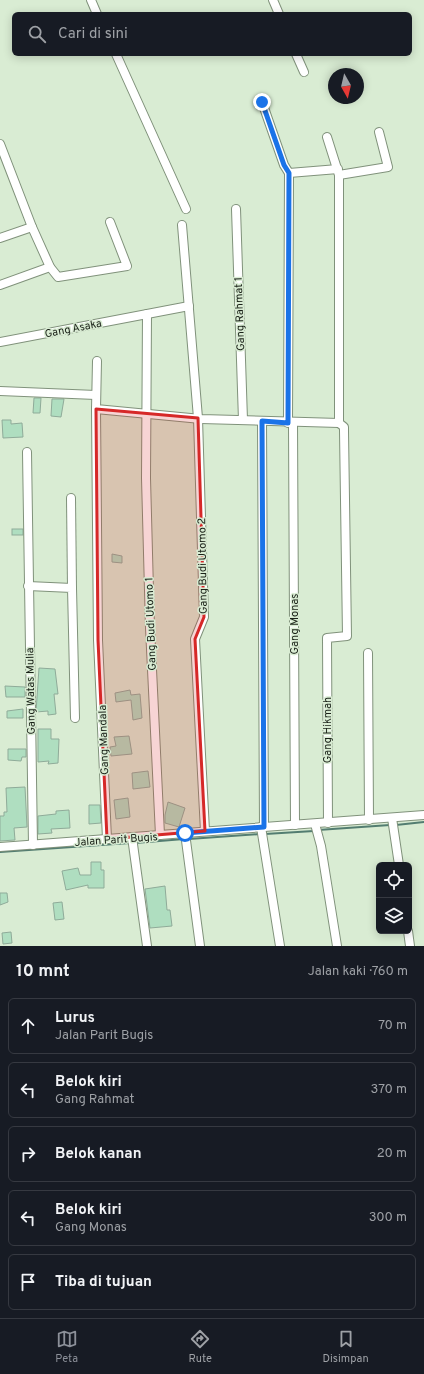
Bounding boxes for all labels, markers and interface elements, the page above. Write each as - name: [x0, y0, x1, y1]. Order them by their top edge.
- search box: [12, 12, 412, 56]
- icon: search: [26, 23, 48, 45]
- text: Cari di sini: [58, 25, 128, 44]
- north arrow: [328, 68, 364, 104]
- route end: [253, 93, 271, 111]
- street label: Gang Rahmat 1: [232, 277, 248, 351]
- street label: Gang Asaka: [43, 317, 103, 341]
- street label: Gang Budi Utomo 2: [195, 518, 211, 614]
- street label: Gang Budi Utomo 1: [142, 577, 160, 671]
- street label: Gang Monas: [288, 594, 302, 654]
- street label: Gang Watas Mulia: [23, 647, 39, 735]
- street label: Gang Hikmah: [321, 697, 335, 763]
- street label: Gang Mandala: [96, 704, 112, 775]
- route start: [176, 824, 194, 842]
- street label: Jalan Parit Bugis: [74, 830, 158, 850]
- map controls: [376, 862, 412, 934]
- button: locate: [376, 862, 412, 898]
- button: layers: [376, 898, 412, 934]
- text: 10 mnt: [16, 961, 70, 983]
- text: Jalan kaki · 760 m: [308, 964, 408, 980]
- text: Lurus: [55, 1009, 95, 1028]
- icon: ahead: [17, 1015, 39, 1037]
- text: 70 m: [378, 1018, 407, 1034]
- text: Jalan Parit Bugis: [55, 1028, 153, 1044]
- text: Belok kiri: [55, 1073, 122, 1092]
- icon: left: [17, 1079, 39, 1101]
- text: 370 m: [370, 1082, 407, 1098]
- text: Gang Rahmat: [55, 1092, 134, 1108]
- icon: right: [17, 1143, 39, 1165]
- text: Belok kanan: [55, 1145, 142, 1164]
- text: 20 m: [377, 1146, 407, 1162]
- text: Belok kiri: [55, 1201, 122, 1220]
- icon: left: [17, 1207, 39, 1229]
- text: 300 m: [369, 1210, 407, 1226]
- text: Gang Monas: [55, 1220, 127, 1236]
- icon: arrive: [17, 1271, 39, 1293]
- text: Tiba di tujuan: [55, 1273, 152, 1292]
- tab: Peta: [55, 1328, 78, 1366]
- tab: Rute: [189, 1328, 212, 1366]
- tab: Disimpan: [322, 1328, 369, 1366]

